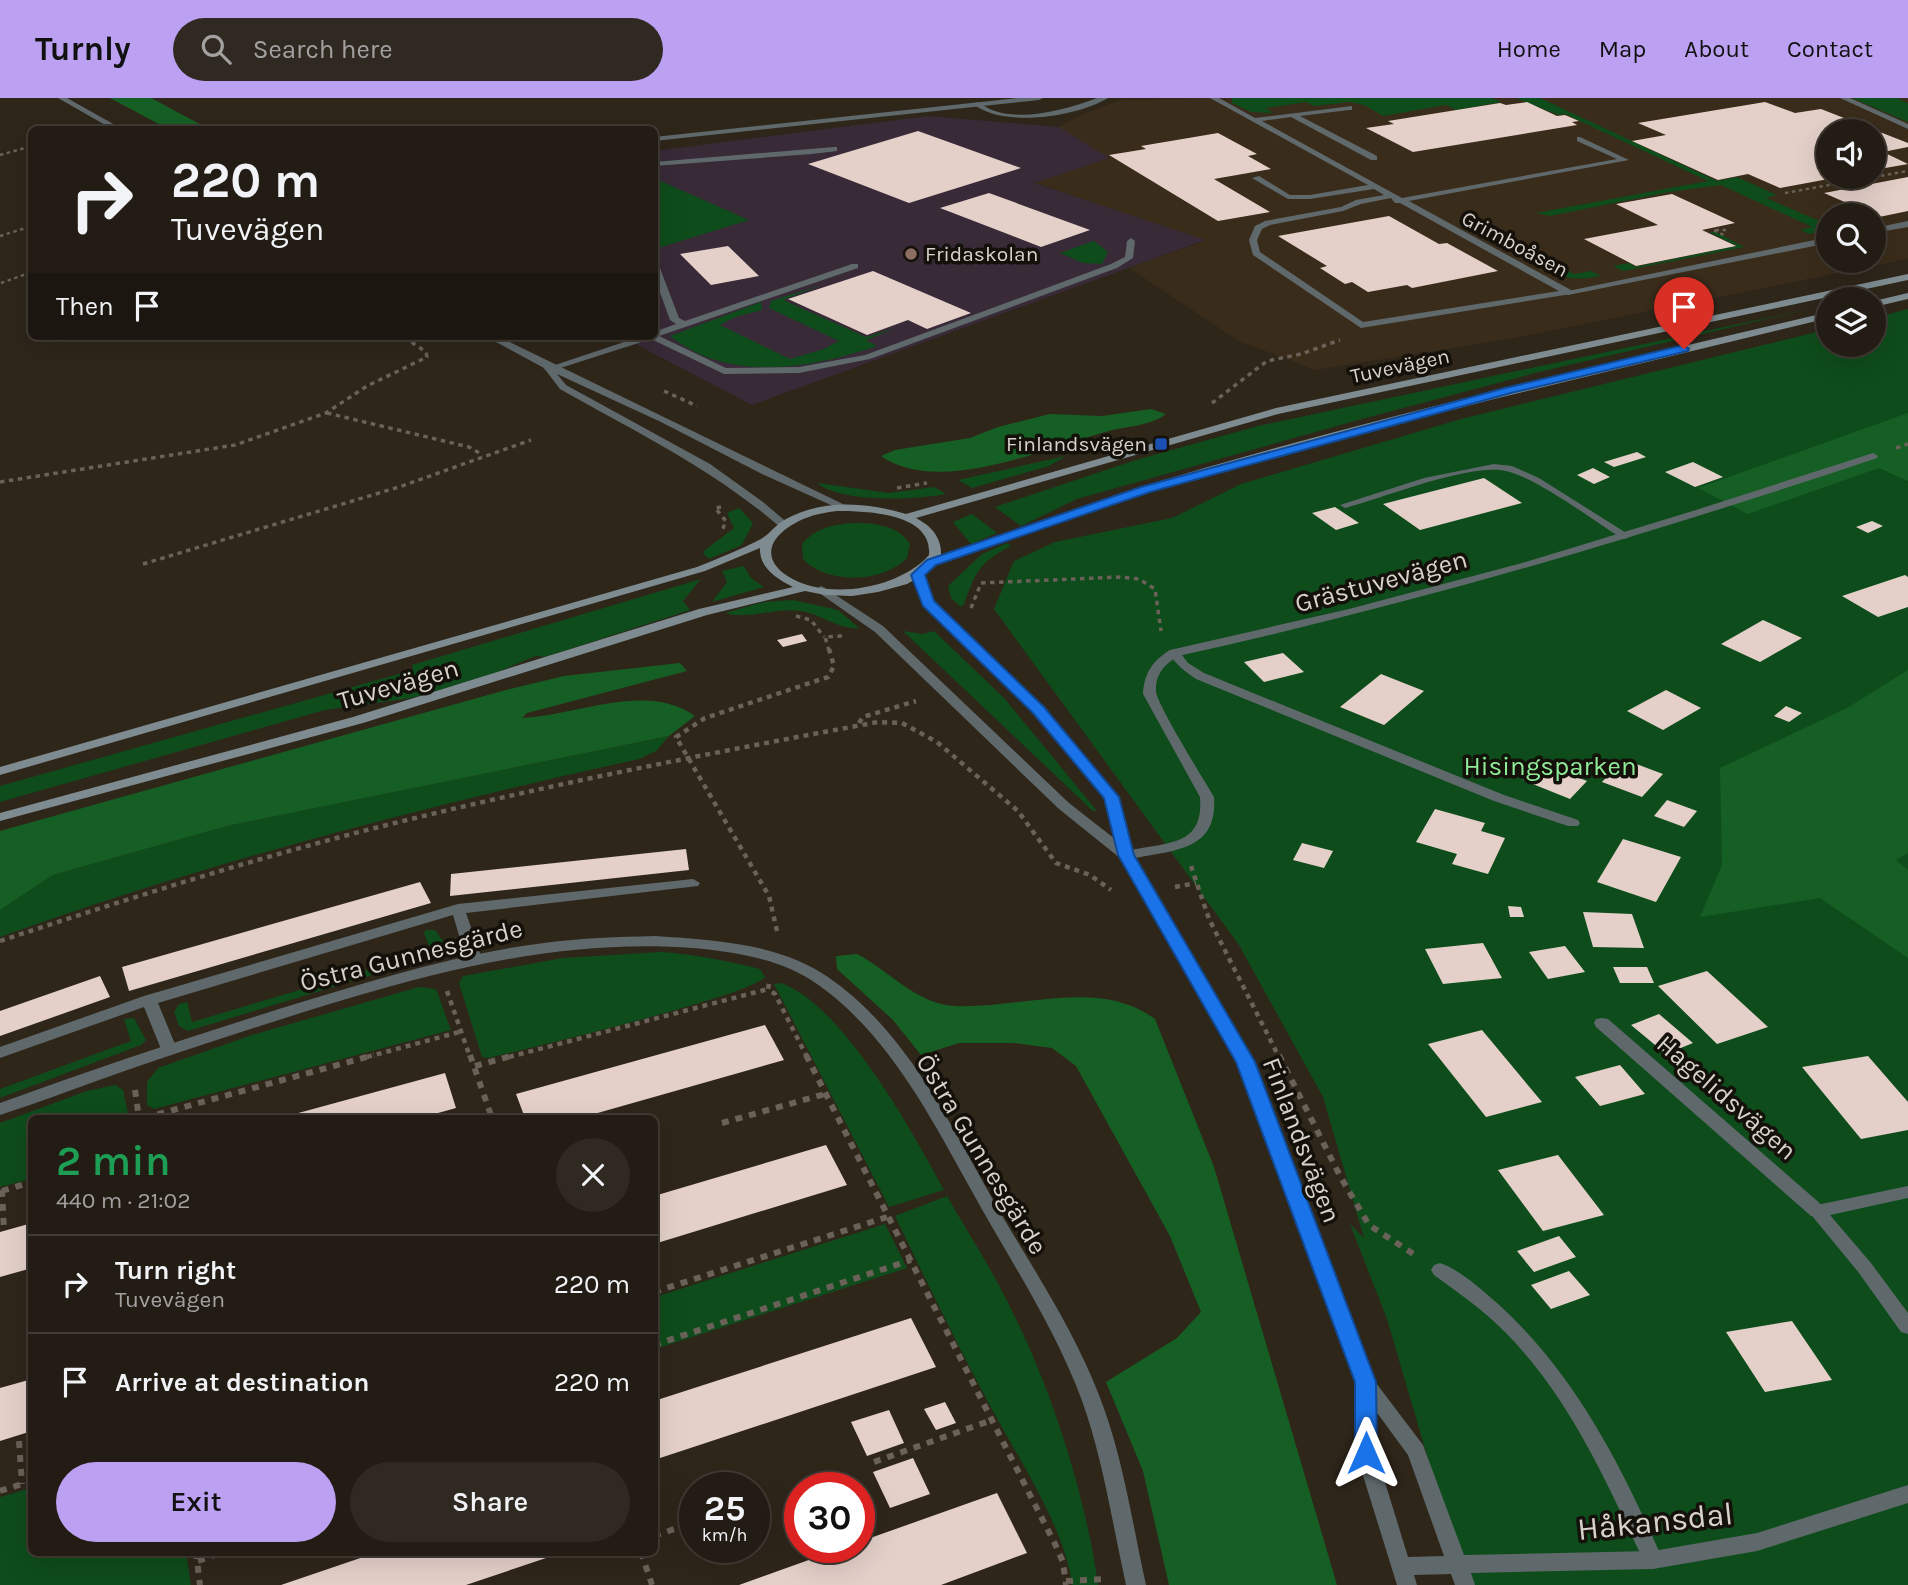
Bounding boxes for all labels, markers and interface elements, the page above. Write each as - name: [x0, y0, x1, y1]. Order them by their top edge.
- search box: [173, 18, 663, 81]
- text: Turnly: [35, 30, 131, 68]
- icon: search: [197, 30, 235, 68]
- text: Search here: [253, 34, 393, 65]
- text: Home: [1497, 35, 1561, 63]
- text: Map: [1599, 35, 1646, 63]
- text: About: [1684, 35, 1749, 63]
- text: Contact: [1787, 35, 1873, 63]
- map controls: [1816, 119, 1886, 357]
- button: sound: [1816, 119, 1886, 189]
- text: 220 m: [171, 152, 320, 209]
- icon: right: [56, 154, 147, 245]
- button: search: [1816, 203, 1886, 273]
- street label: Grimboåsen: [1458, 206, 1572, 282]
- text: Tuvevägen: [171, 211, 324, 248]
- place label: Fridaskolan: [925, 242, 1038, 266]
- marker: Fridaskolan: [903, 246, 919, 262]
- pin: [1654, 277, 1714, 349]
- icon: arrive: [128, 287, 166, 325]
- button: layers: [1816, 287, 1886, 357]
- icon: arrive: [1665, 288, 1703, 326]
- text: Then: [56, 291, 114, 322]
- street label: Tuvevägen: [1348, 344, 1452, 388]
- place label: Finlandsvägen: [1006, 432, 1147, 456]
- marker: Finlandsvägen: [1153, 436, 1169, 452]
- street label: Grästuvevägen: [1292, 544, 1471, 619]
- street label: Tuvevägen: [334, 652, 462, 717]
- park label: Hisingsparken: [1463, 751, 1637, 782]
- street label: Östra Gunnesgärde: [297, 913, 526, 998]
- street label: Hagelidsvägen: [1650, 1028, 1803, 1166]
- street label: Östra Gunnesgärde: [910, 1048, 1054, 1260]
- street label: Finlandsvägen: [1256, 1053, 1347, 1227]
- text: 2 min: [56, 1136, 171, 1186]
- button: close: [556, 1138, 630, 1212]
- text: 440 m · 21:02: [56, 1187, 191, 1214]
- text: Turn right: [115, 1255, 236, 1286]
- icon: right: [56, 1265, 94, 1303]
- text: 220 m: [554, 1269, 630, 1300]
- text: Tuvevägen: [115, 1286, 225, 1313]
- icon: arrive: [56, 1363, 94, 1401]
- text: Arrive at destination: [115, 1367, 369, 1398]
- text: 220 m: [554, 1367, 630, 1398]
- position arrow: [1329, 1416, 1403, 1490]
- button: Exit: [56, 1462, 336, 1542]
- button: Share: [350, 1462, 630, 1542]
- speed limit sign: 30: [784, 1472, 875, 1563]
- text: 25: [704, 1488, 745, 1529]
- street label: Håkansdal: [1575, 1495, 1735, 1548]
- text: km/h: [702, 1524, 747, 1546]

